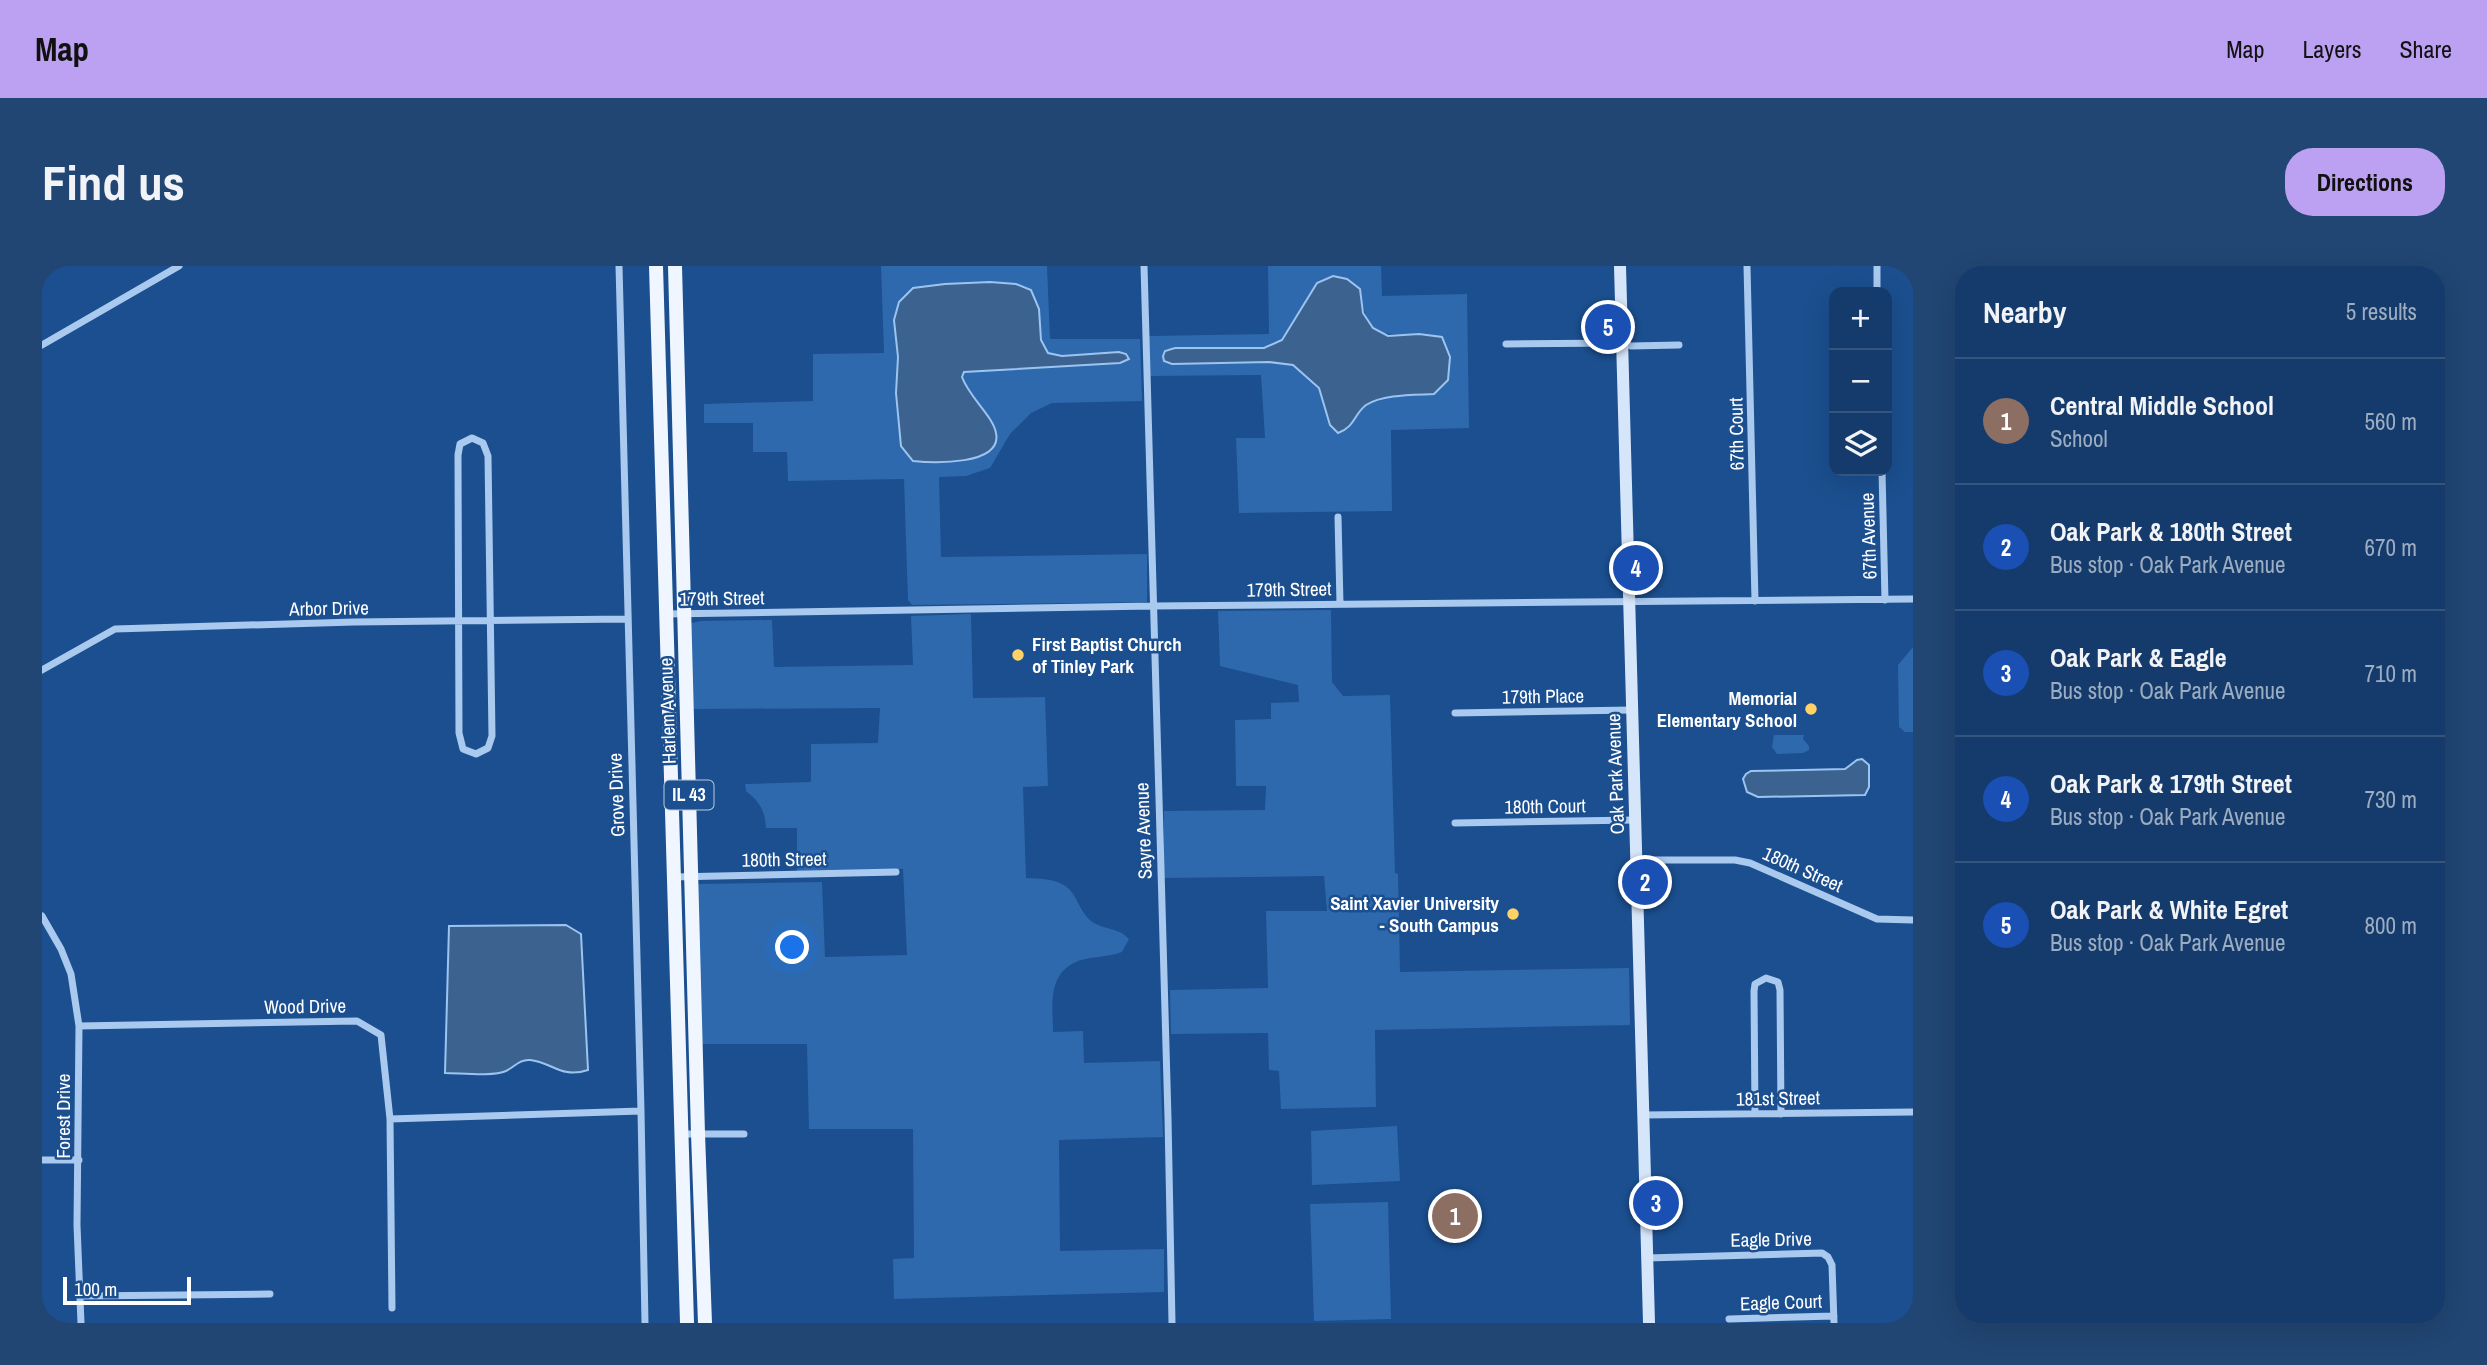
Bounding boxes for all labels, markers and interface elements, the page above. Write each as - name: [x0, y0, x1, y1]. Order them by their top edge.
- text: Map: [35, 27, 89, 71]
- text: Map: [2226, 33, 2264, 65]
- text: Layers: [2302, 33, 2361, 65]
- text: Share: [2399, 33, 2452, 65]
- button: Directions: [2285, 148, 2445, 216]
- text: Find us: [42, 149, 185, 215]
- map controls: [1829, 287, 1892, 476]
- button: +: [1829, 287, 1892, 350]
- text: Nearby: [1983, 292, 2066, 332]
- text: 5 results: [2346, 296, 2417, 327]
- pin: 5: [1585, 301, 1631, 353]
- button: −: [1829, 350, 1892, 413]
- text: Central Middle School: [2050, 388, 2274, 423]
- street label: 67th Court: [1722, 397, 1750, 471]
- text: 1: [2001, 406, 2011, 437]
- text: 560 m: [2365, 406, 2417, 437]
- button: layers: [1829, 413, 1892, 476]
- text: School: [2050, 423, 2108, 454]
- street label: 67th Avenue: [1854, 492, 1882, 580]
- text: Oak Park & 180th Street: [2050, 514, 2292, 549]
- text: 2: [2001, 532, 2011, 563]
- text: 670 m: [2365, 532, 2417, 563]
- pin: 4: [1613, 542, 1659, 594]
- text: Bus stop · Oak Park Avenue: [2050, 549, 2286, 580]
- street label: 179th Street: [1246, 575, 1332, 603]
- street label: 179th Street: [679, 584, 765, 612]
- street label: Arbor Drive: [288, 594, 369, 622]
- place label: First Baptist Church of Tinley Park: [1032, 631, 1182, 679]
- text: Oak Park & Eagle: [2050, 640, 2227, 675]
- marker: First Baptist Church of Tinley Park: [1010, 647, 1026, 663]
- street label: Harlem Avenue: [652, 657, 682, 765]
- text: 3: [2001, 658, 2011, 689]
- text: 710 m: [2365, 658, 2417, 689]
- text: Bus stop · Oak Park Avenue: [2050, 675, 2286, 706]
- street label: 179th Place: [1502, 682, 1584, 710]
- place label: Memorial Elementary School: [1657, 685, 1797, 733]
- marker: Memorial Elementary School: [1803, 701, 1819, 717]
- street label: Oak Park Avenue: [1600, 713, 1630, 835]
- street label: Grove Drive: [602, 753, 630, 837]
- text: Oak Park & 179th Street: [2050, 766, 2292, 801]
- road number: IL 43: [664, 780, 714, 810]
- street label: Sayre Avenue: [1128, 782, 1158, 880]
- text: 4: [2001, 784, 2011, 815]
- text: 730 m: [2365, 784, 2417, 815]
- street label: 180th Court: [1504, 792, 1587, 820]
- text: Bus stop · Oak Park Avenue: [2050, 801, 2286, 832]
- street label: 180th Street: [1759, 840, 1848, 898]
- street label: 180th Street: [741, 845, 827, 873]
- pin: 2: [1622, 856, 1668, 908]
- place label: Saint Xavier University - South Campus: [1330, 890, 1499, 938]
- text: Oak Park & White Egret: [2050, 892, 2288, 927]
- marker: Saint Xavier University - South Campus: [1505, 906, 1521, 922]
- text: 5: [2001, 910, 2011, 941]
- text: 800 m: [2365, 910, 2417, 941]
- text: Bus stop · Oak Park Avenue: [2050, 927, 2286, 958]
- your location: [775, 930, 809, 964]
- street label: Wood Drive: [264, 992, 346, 1020]
- street label: Forest Drive: [50, 1074, 76, 1158]
- street label: 181st Street: [1736, 1084, 1821, 1112]
- pin: 3: [1633, 1177, 1679, 1229]
- pin: 1: [1432, 1190, 1478, 1242]
- street label: Eagle Drive: [1730, 1225, 1812, 1253]
- scale bar: [63, 1274, 191, 1306]
- text: 100 m: [74, 1276, 117, 1302]
- street label: Eagle Court: [1739, 1288, 1823, 1316]

